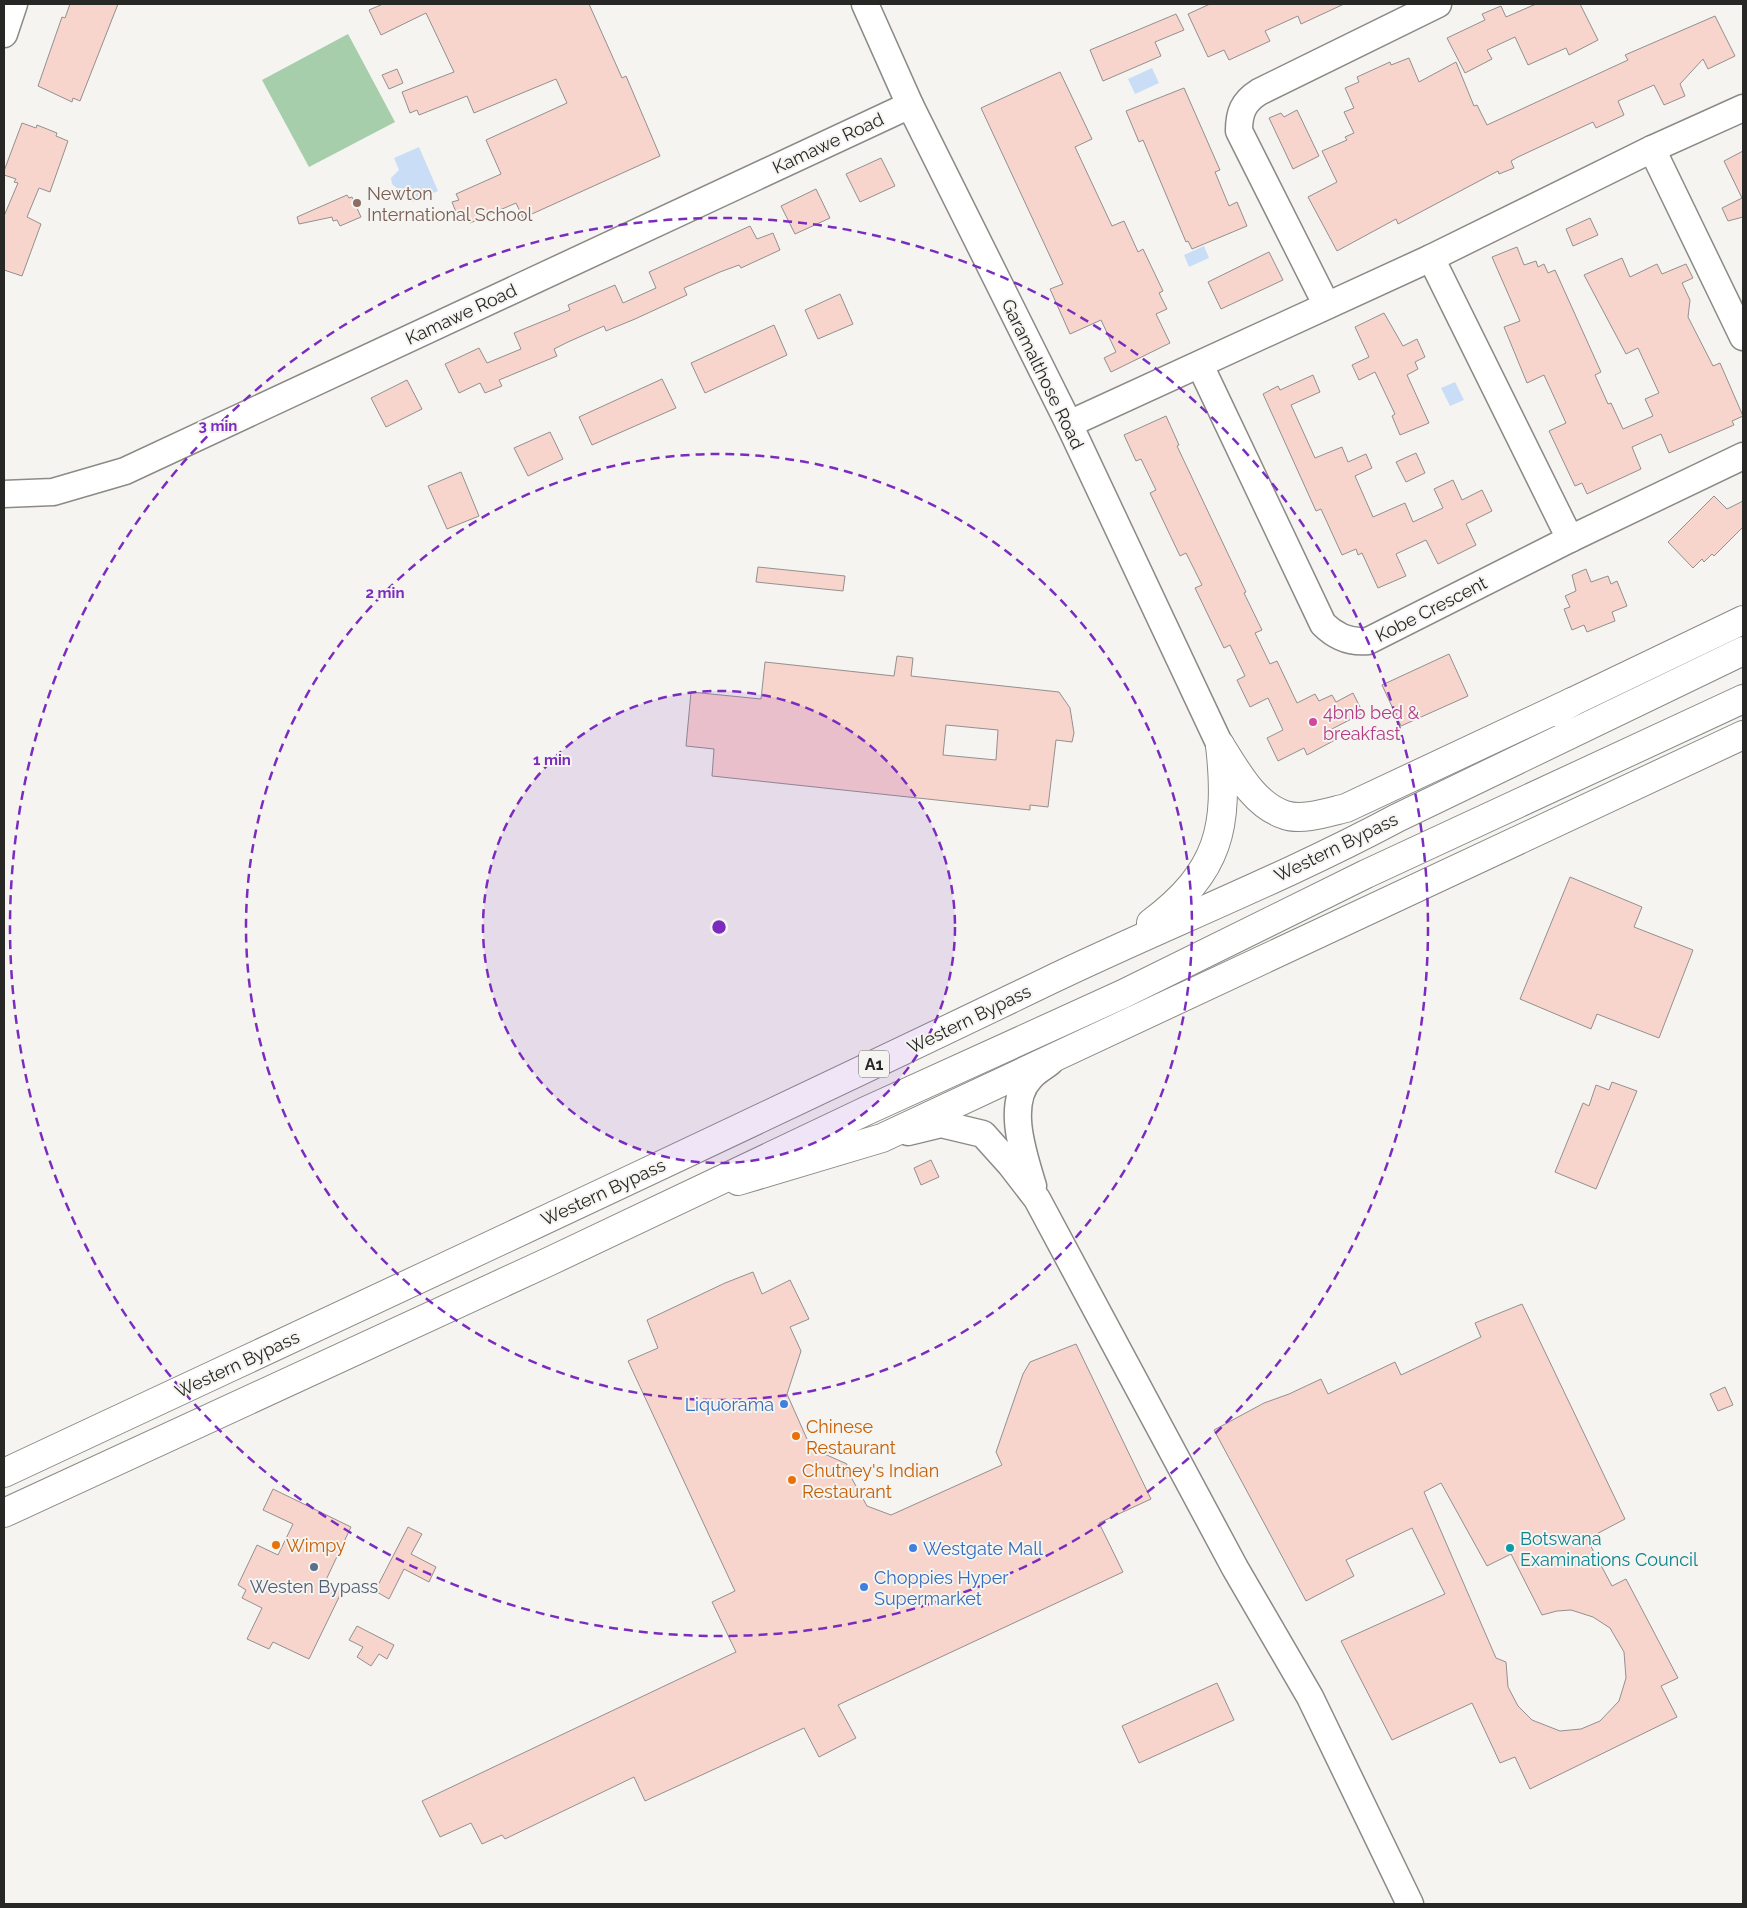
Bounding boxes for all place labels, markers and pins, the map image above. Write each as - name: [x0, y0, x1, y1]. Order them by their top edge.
- place label: Newton International School: [367, 183, 532, 225]
- marker: Newton International School: [351, 197, 363, 209]
- place label: 4bnb bed & breakfast: [1323, 702, 1420, 744]
- marker: 4bnb bed & breakfast: [1307, 716, 1319, 728]
- centre of rings: [710, 918, 728, 936]
- place label: Liquorama: [685, 1394, 774, 1415]
- marker: Liquorama: [778, 1398, 790, 1410]
- place label: Chinese Restaurant: [806, 1416, 896, 1458]
- marker: Chinese Restaurant: [790, 1430, 802, 1442]
- place label: Chutney's Indian Restaurant: [802, 1460, 939, 1502]
- marker: Chutney's Indian Restaurant: [786, 1474, 798, 1486]
- place label: Botswana Examinations Council: [1520, 1528, 1698, 1570]
- place label: Wimpy: [286, 1535, 346, 1556]
- place label: Westgate Mall: [923, 1538, 1043, 1559]
- marker: Wimpy: [270, 1539, 282, 1551]
- marker: Westgate Mall: [907, 1542, 919, 1554]
- marker: Botswana Examinations Council: [1504, 1542, 1516, 1554]
- marker: Westen Bypass: [308, 1561, 320, 1573]
- place label: Choppies Hyper Supermarket: [874, 1567, 1009, 1609]
- place label: Westen Bypass: [250, 1576, 378, 1597]
- marker: Choppies Hyper Supermarket: [858, 1581, 870, 1593]

